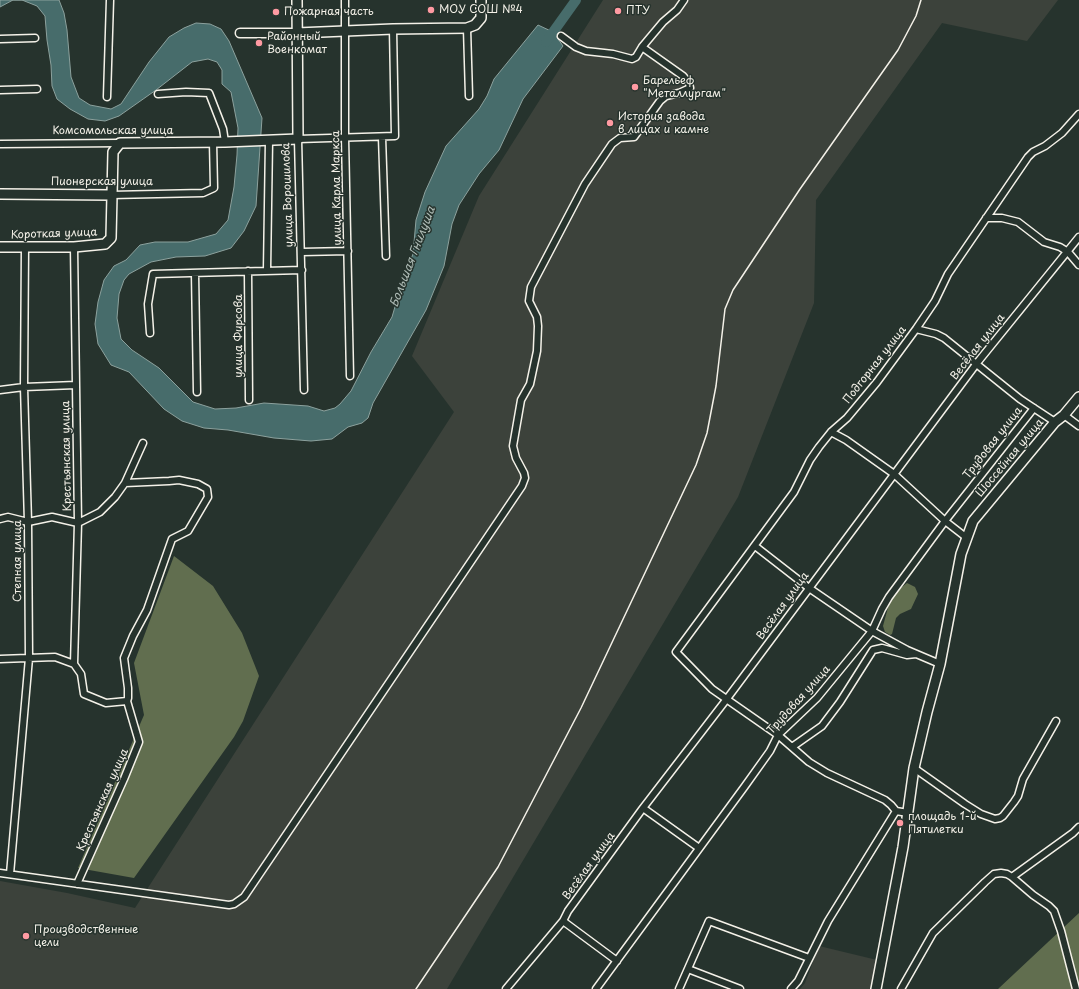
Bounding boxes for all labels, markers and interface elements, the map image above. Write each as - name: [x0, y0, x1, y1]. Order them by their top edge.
- place label: МОУ СОШ №4: [439, 3, 523, 17]
- place label: ПТУ: [626, 4, 650, 18]
- place label: Пожарная часть: [284, 5, 374, 19]
- marker: МОУ СОШ №4: [426, 5, 436, 15]
- marker: ПТУ: [613, 6, 623, 16]
- marker: Пожарная часть: [271, 7, 281, 17]
- place label: Районный Военкомат: [267, 30, 327, 56]
- marker: Районный Военкомат: [254, 38, 264, 48]
- place label: Барельеф "Металлургам": [643, 74, 726, 100]
- marker: Барельеф "Металлургам": [630, 82, 640, 92]
- place label: История завода в лицах и камне: [618, 110, 709, 136]
- marker: История завода в лицах и камне: [605, 118, 615, 128]
- street label: Комсомольская улица: [53, 124, 173, 138]
- street label: улица Карла Маркса: [329, 130, 345, 246]
- street label: улица Ворошилова: [280, 142, 296, 248]
- street label: Пионерская улица: [51, 175, 153, 189]
- water label: Большая Гнилуша: [387, 205, 439, 309]
- street label: Короткая улица: [10, 226, 98, 242]
- street label: улица Фирсова: [232, 294, 246, 378]
- street label: Весёлая улица: [948, 311, 1008, 383]
- street label: Подгорная улица: [841, 324, 909, 406]
- street label: Крестьянская улица: [59, 401, 75, 511]
- street label: Трудовая улица: [961, 404, 1025, 482]
- street label: Шоссейная улица: [973, 416, 1047, 500]
- street label: Степная улица: [11, 520, 25, 602]
- street label: Весёлая улица: [754, 570, 812, 642]
- street label: Трудовая улица: [765, 663, 833, 737]
- street label: Крестьянская улица: [74, 747, 132, 853]
- place label: площадь 1-й Пятилетки: [908, 810, 976, 836]
- marker: площадь 1-й Пятилетки: [895, 818, 905, 828]
- street label: Весёлая улица: [560, 830, 618, 902]
- place label: Производственные цели: [34, 923, 139, 949]
- marker: Производственные цели: [21, 931, 31, 941]

